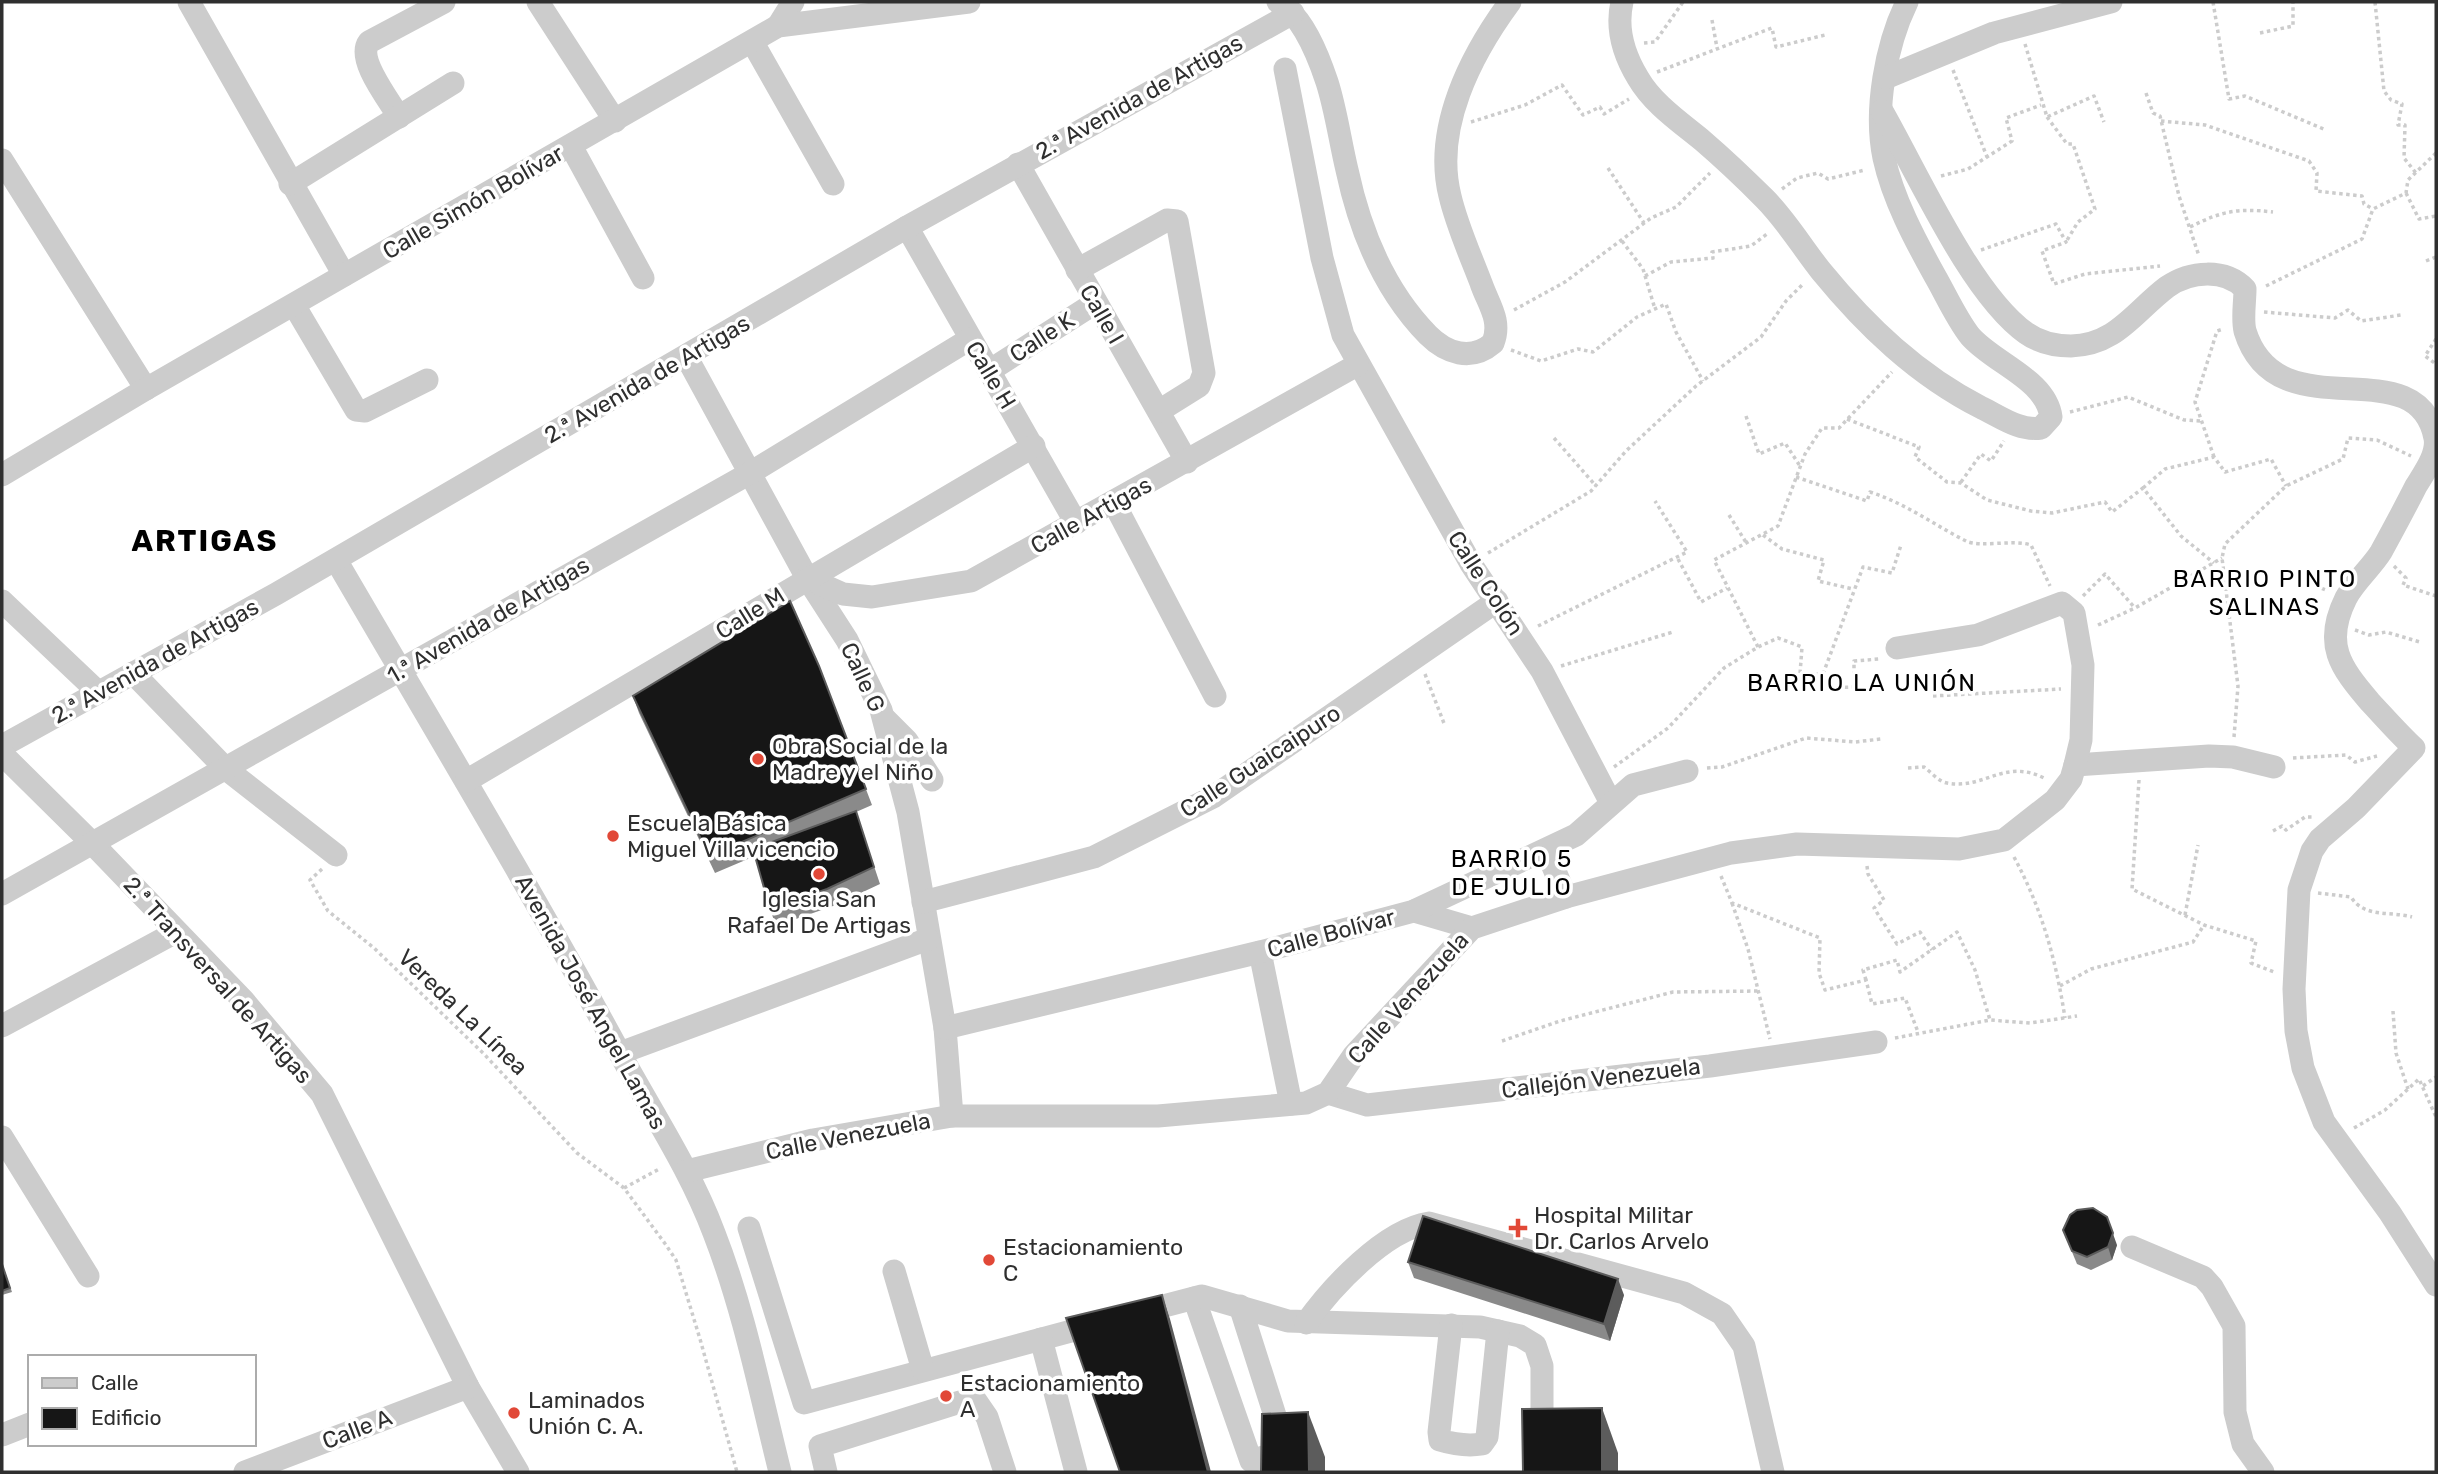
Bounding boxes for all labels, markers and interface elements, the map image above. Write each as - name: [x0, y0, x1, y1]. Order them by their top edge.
- street label: 2.ª Avenida de Artigas: [1031, 28, 1247, 166]
- street label: Calle Simón Bolívar: [378, 139, 569, 265]
- street label: Calle I: [1074, 279, 1130, 349]
- street label: Calle K: [1004, 306, 1080, 368]
- street label: 2.ª Avenida de Artigas: [539, 309, 755, 449]
- street label: Calle H: [960, 336, 1022, 414]
- street label: Calle Artigas: [1026, 470, 1156, 560]
- district label: ARTIGAS: [132, 523, 278, 559]
- street label: Calle Colón: [1442, 525, 1530, 641]
- street label: 1.ª Avenida de Artigas: [382, 551, 594, 689]
- district label: BARRIO PINTO SALINAS: [2173, 565, 2357, 621]
- street label: Calle M: [710, 581, 790, 645]
- street label: 2.ª Avenida de Artigas: [47, 592, 263, 730]
- street label: Calle G: [835, 638, 891, 716]
- district label: BARRIO LA UNIÓN: [1747, 669, 1977, 697]
- street label: Calle Guaicaipuro: [1174, 699, 1346, 823]
- place label: Obra Social de la Madre y el Niño: [772, 732, 948, 786]
- marker: Obra Social de la Madre y el Niño: [750, 751, 766, 767]
- place label: Escuela Básica Miguel Villavicencio: [627, 809, 835, 863]
- marker: Escuela Básica Miguel Villavicencio: [605, 828, 621, 844]
- district label: BARRIO 5 DE JULIO: [1451, 845, 1573, 901]
- marker: Iglesia San Rafael De Artigas: [811, 866, 827, 882]
- street label: Avenida José Angel Lamas: [509, 870, 673, 1134]
- street label: 2.ª Transversal de Artigas: [118, 871, 318, 1089]
- place label: Iglesia San Rafael De Artigas: [727, 885, 911, 939]
- street label: Calle Bolívar: [1264, 902, 1398, 963]
- street label: Calle Venezuela: [1342, 926, 1474, 1070]
- street label: Vereda La Línea: [392, 943, 534, 1081]
- street label: Callejón Venezuela: [1500, 1052, 1702, 1104]
- street label: Calle Venezuela: [763, 1106, 933, 1166]
- place label: Hospital Militar Dr. Carlos Arvelo: [1534, 1201, 1709, 1255]
- marker: Hospital Militar Dr. Carlos Arvelo: [1508, 1218, 1528, 1238]
- place label: Estacionamiento C: [1003, 1233, 1183, 1287]
- marker: Estacionamiento C: [981, 1252, 997, 1268]
- legend: [28, 1355, 256, 1446]
- place label: Estacionamiento A: [960, 1369, 1140, 1423]
- text: Calle: [91, 1370, 139, 1395]
- place label: Laminados Unión C. A.: [528, 1386, 645, 1440]
- marker: Estacionamiento A: [938, 1388, 954, 1404]
- street label: Calle A: [318, 1403, 396, 1455]
- text: Edificio: [91, 1405, 161, 1430]
- marker: Laminados Unión C. A.: [506, 1405, 522, 1421]

